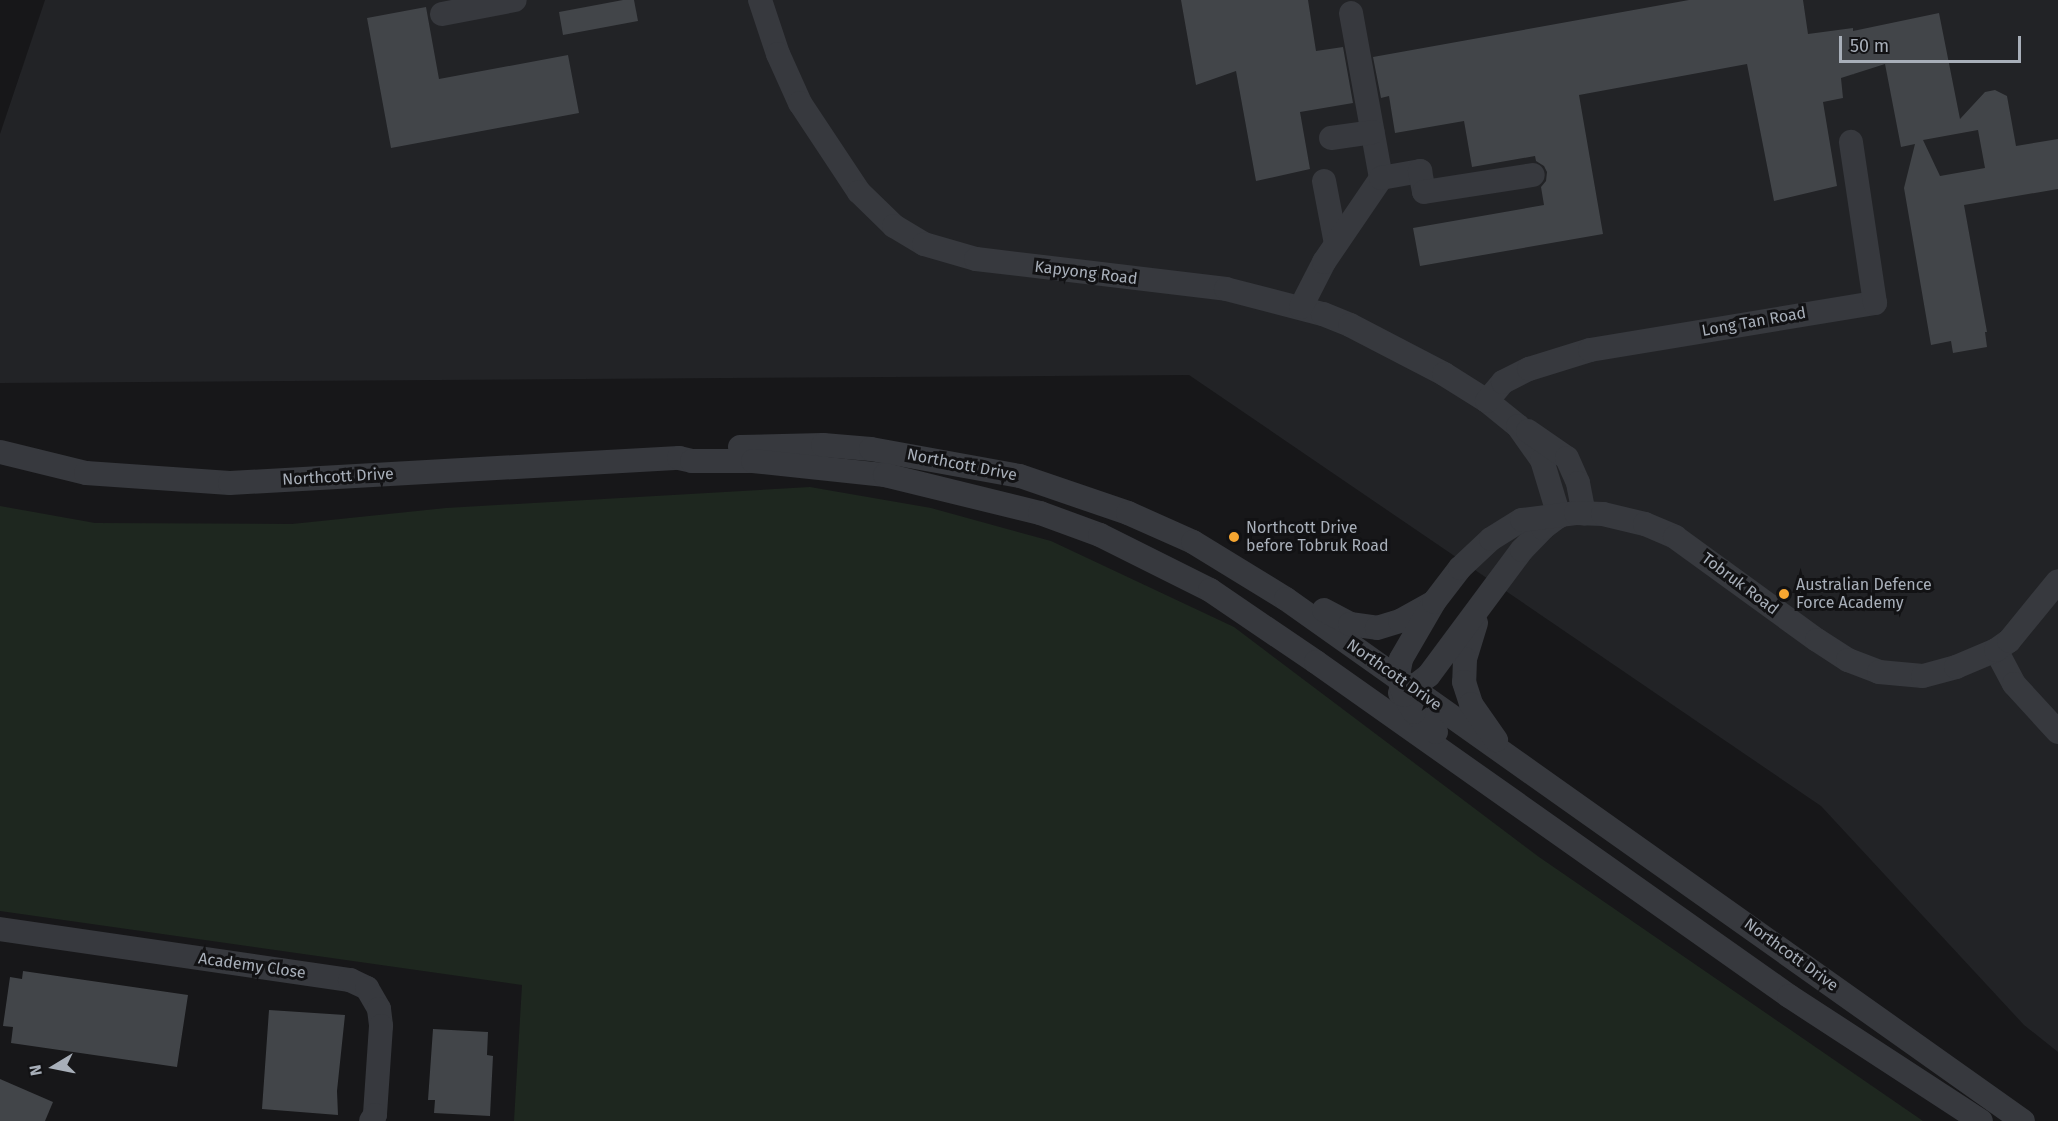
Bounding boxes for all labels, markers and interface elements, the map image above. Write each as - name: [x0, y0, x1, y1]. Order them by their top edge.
- scale bar: [1842, 24, 2024, 62]
- text: 50 m: [1850, 35, 1889, 57]
- street label: Kapyong Road: [1033, 257, 1139, 289]
- street label: Long Tan Road: [1700, 303, 1808, 341]
- street label: Northcott Drive: [905, 445, 1019, 485]
- street label: Northcott Drive: [282, 464, 394, 490]
- place label: Northcott Drive before Tobruk Road: [1246, 518, 1388, 556]
- marker: Northcott Drive before Tobruk Road: [1227, 530, 1241, 544]
- street label: Tobruk Road: [1698, 549, 1782, 619]
- place label: Australian Defence Force Academy: [1796, 575, 1932, 613]
- marker: Australian Defence Force Academy: [1777, 587, 1791, 601]
- street label: Northcott Drive: [1343, 635, 1445, 715]
- street label: Northcott Drive: [1740, 914, 1842, 996]
- street label: Academy Close: [197, 949, 307, 983]
- north arrow: [24, 1037, 84, 1097]
- text: N: [26, 1063, 46, 1077]

